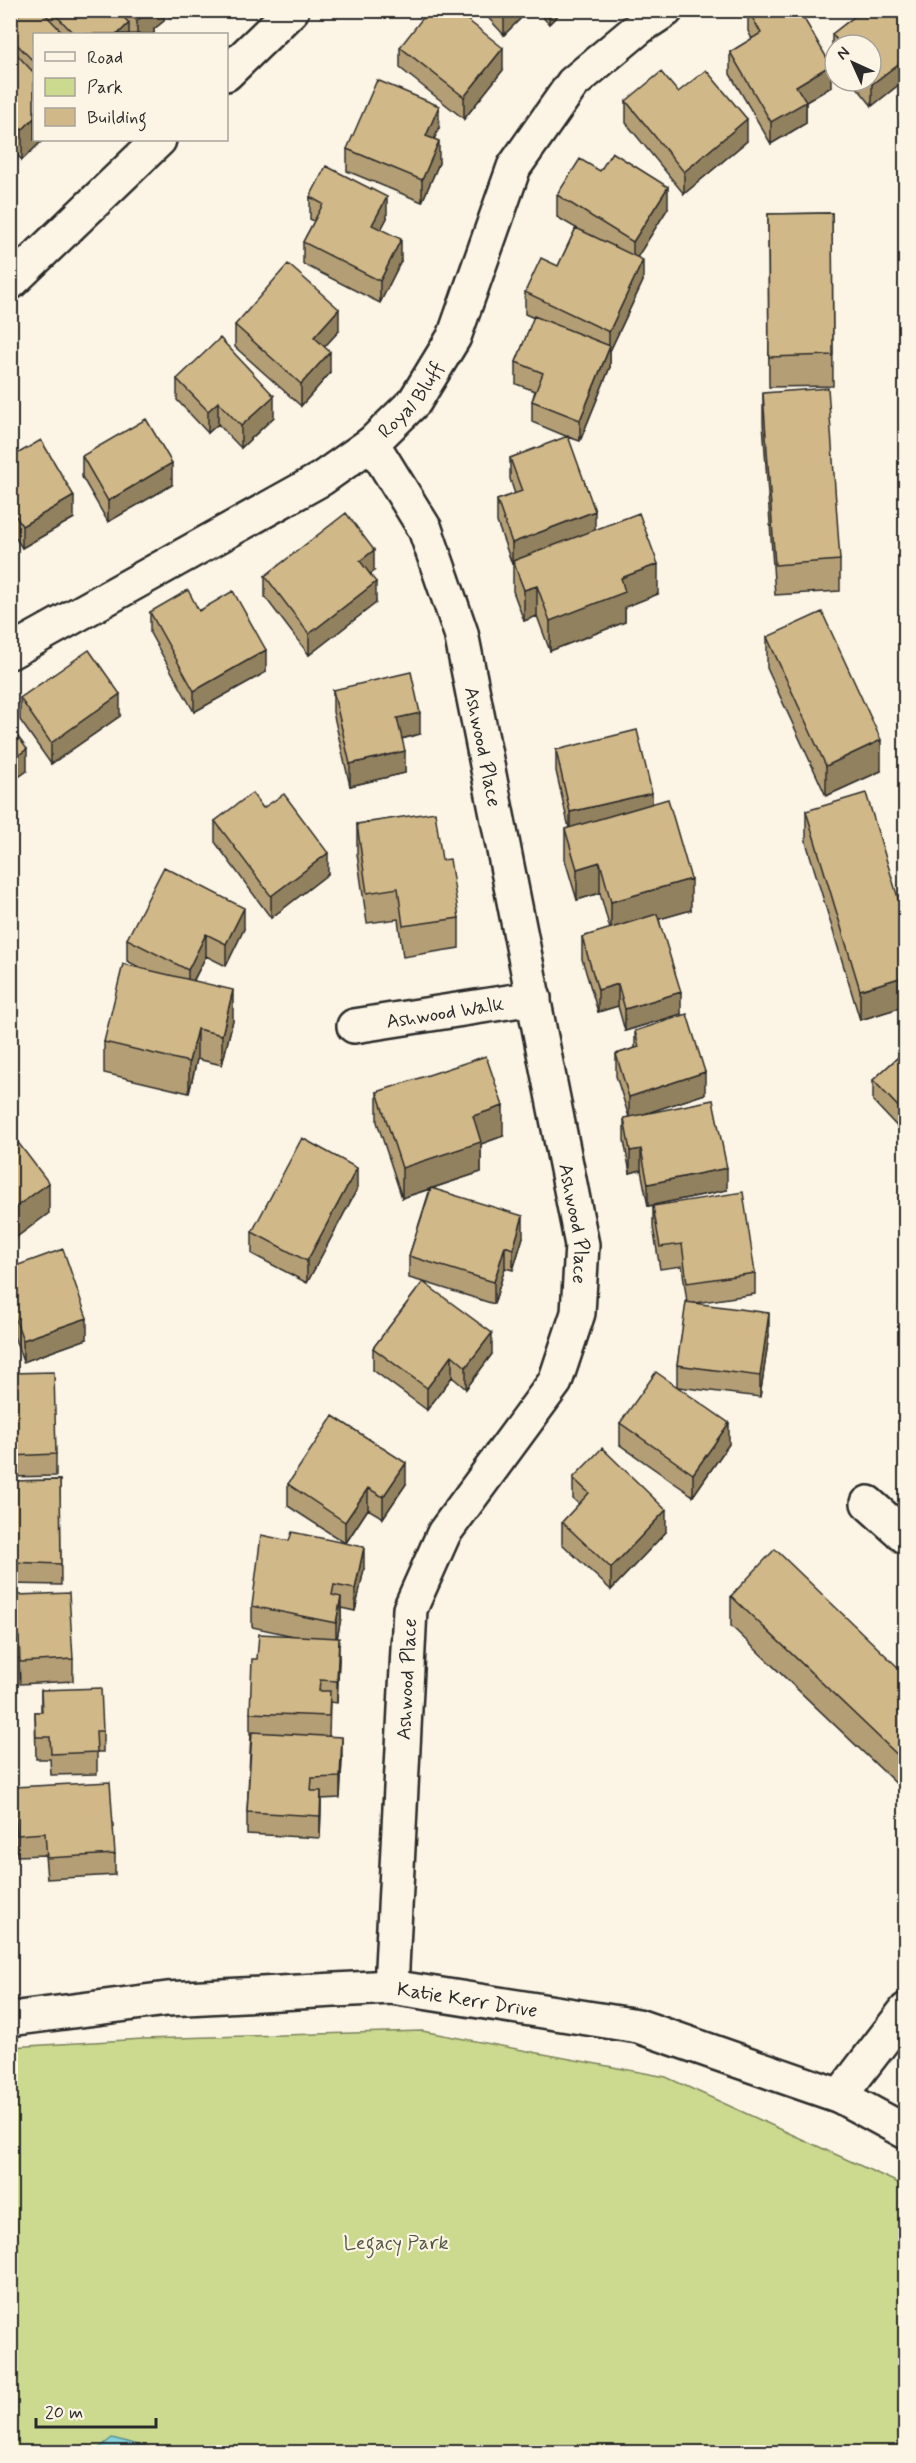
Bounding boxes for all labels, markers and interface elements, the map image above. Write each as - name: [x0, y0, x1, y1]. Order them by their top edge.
- legend: [33, 33, 228, 141]
- north arrow: [823, 33, 883, 93]
- text: N: [832, 42, 855, 65]
- text: Road: [87, 46, 123, 70]
- text: Park: [87, 76, 123, 100]
- text: Building: [87, 106, 147, 132]
- street label: Royal Bluff: [373, 356, 451, 445]
- street label: Ashwood Place: [457, 685, 507, 809]
- street label: Ashwood Walk: [384, 991, 506, 1036]
- street label: Ashwood Place: [551, 1161, 595, 1285]
- street label: Ashwood Place: [391, 1618, 424, 1741]
- street label: Katie Kerr Drive: [395, 1976, 539, 2025]
- park label: Legacy Park: [343, 2230, 449, 2259]
- scale bar: [36, 2391, 156, 2429]
- text: 20 m: [45, 2401, 83, 2425]

